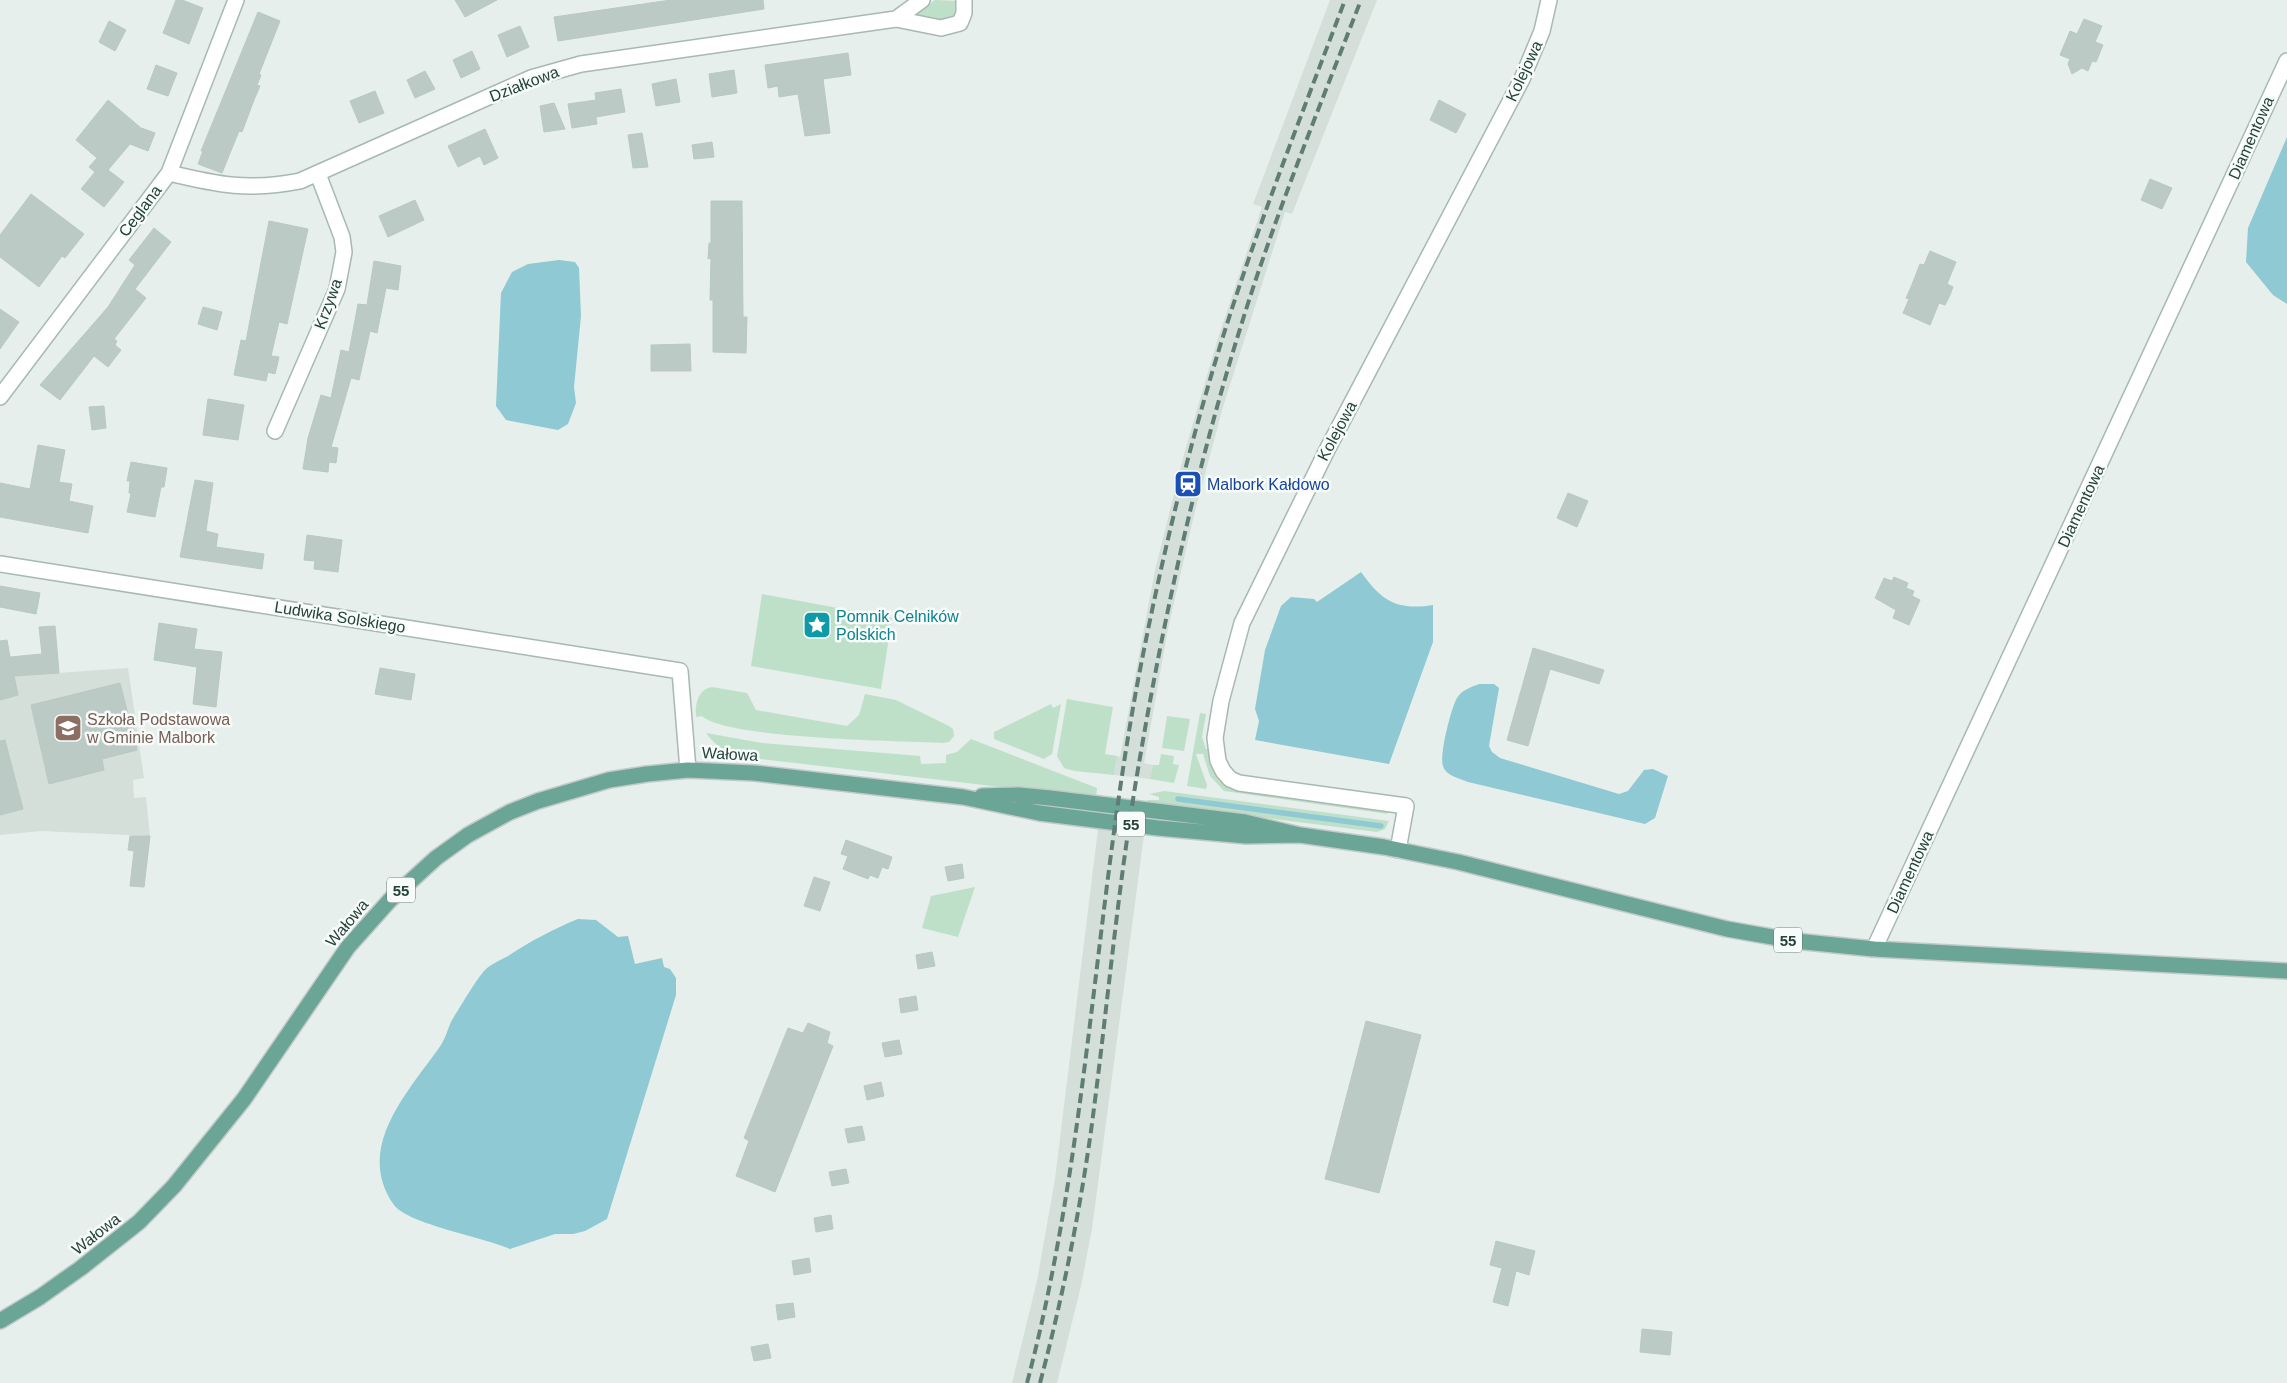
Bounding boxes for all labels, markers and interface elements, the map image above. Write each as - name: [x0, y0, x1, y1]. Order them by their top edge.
- street label: Kolejowa: [1503, 38, 1545, 104]
- street label: Działkowa: [487, 63, 561, 105]
- street label: Diamentowa: [2225, 94, 2277, 182]
- street label: Ceglana: [115, 182, 165, 240]
- street label: Krzywa: [311, 276, 345, 332]
- street label: Kolejowa: [1314, 398, 1360, 464]
- street label: Diamentowa: [2055, 462, 2108, 550]
- station icon: Malbork Kałdowo: [1173, 469, 1203, 499]
- place label: Malbork Kałdowo: [1207, 476, 1330, 493]
- street label: Ludwika Solskiego: [273, 598, 407, 636]
- place label: Pomnik Celników Polskich: [836, 608, 959, 643]
- place icon: Pomnik Celników Polskich: [802, 610, 832, 640]
- place label: Szkoła Podstawowa w Gminie Malbork: [86, 711, 230, 746]
- school or university icon: Szkoła Podstawowa w Gminie Malbork: [53, 713, 83, 743]
- street label: Wałowa: [701, 744, 759, 764]
- road number: 55: [1117, 812, 1145, 836]
- street label: Diamentowa: [1884, 828, 1937, 916]
- road number: 55: [387, 878, 415, 902]
- street label: Wałowa: [322, 896, 372, 950]
- road number: 55: [1774, 928, 1802, 952]
- street label: Wałowa: [69, 1210, 124, 1258]

